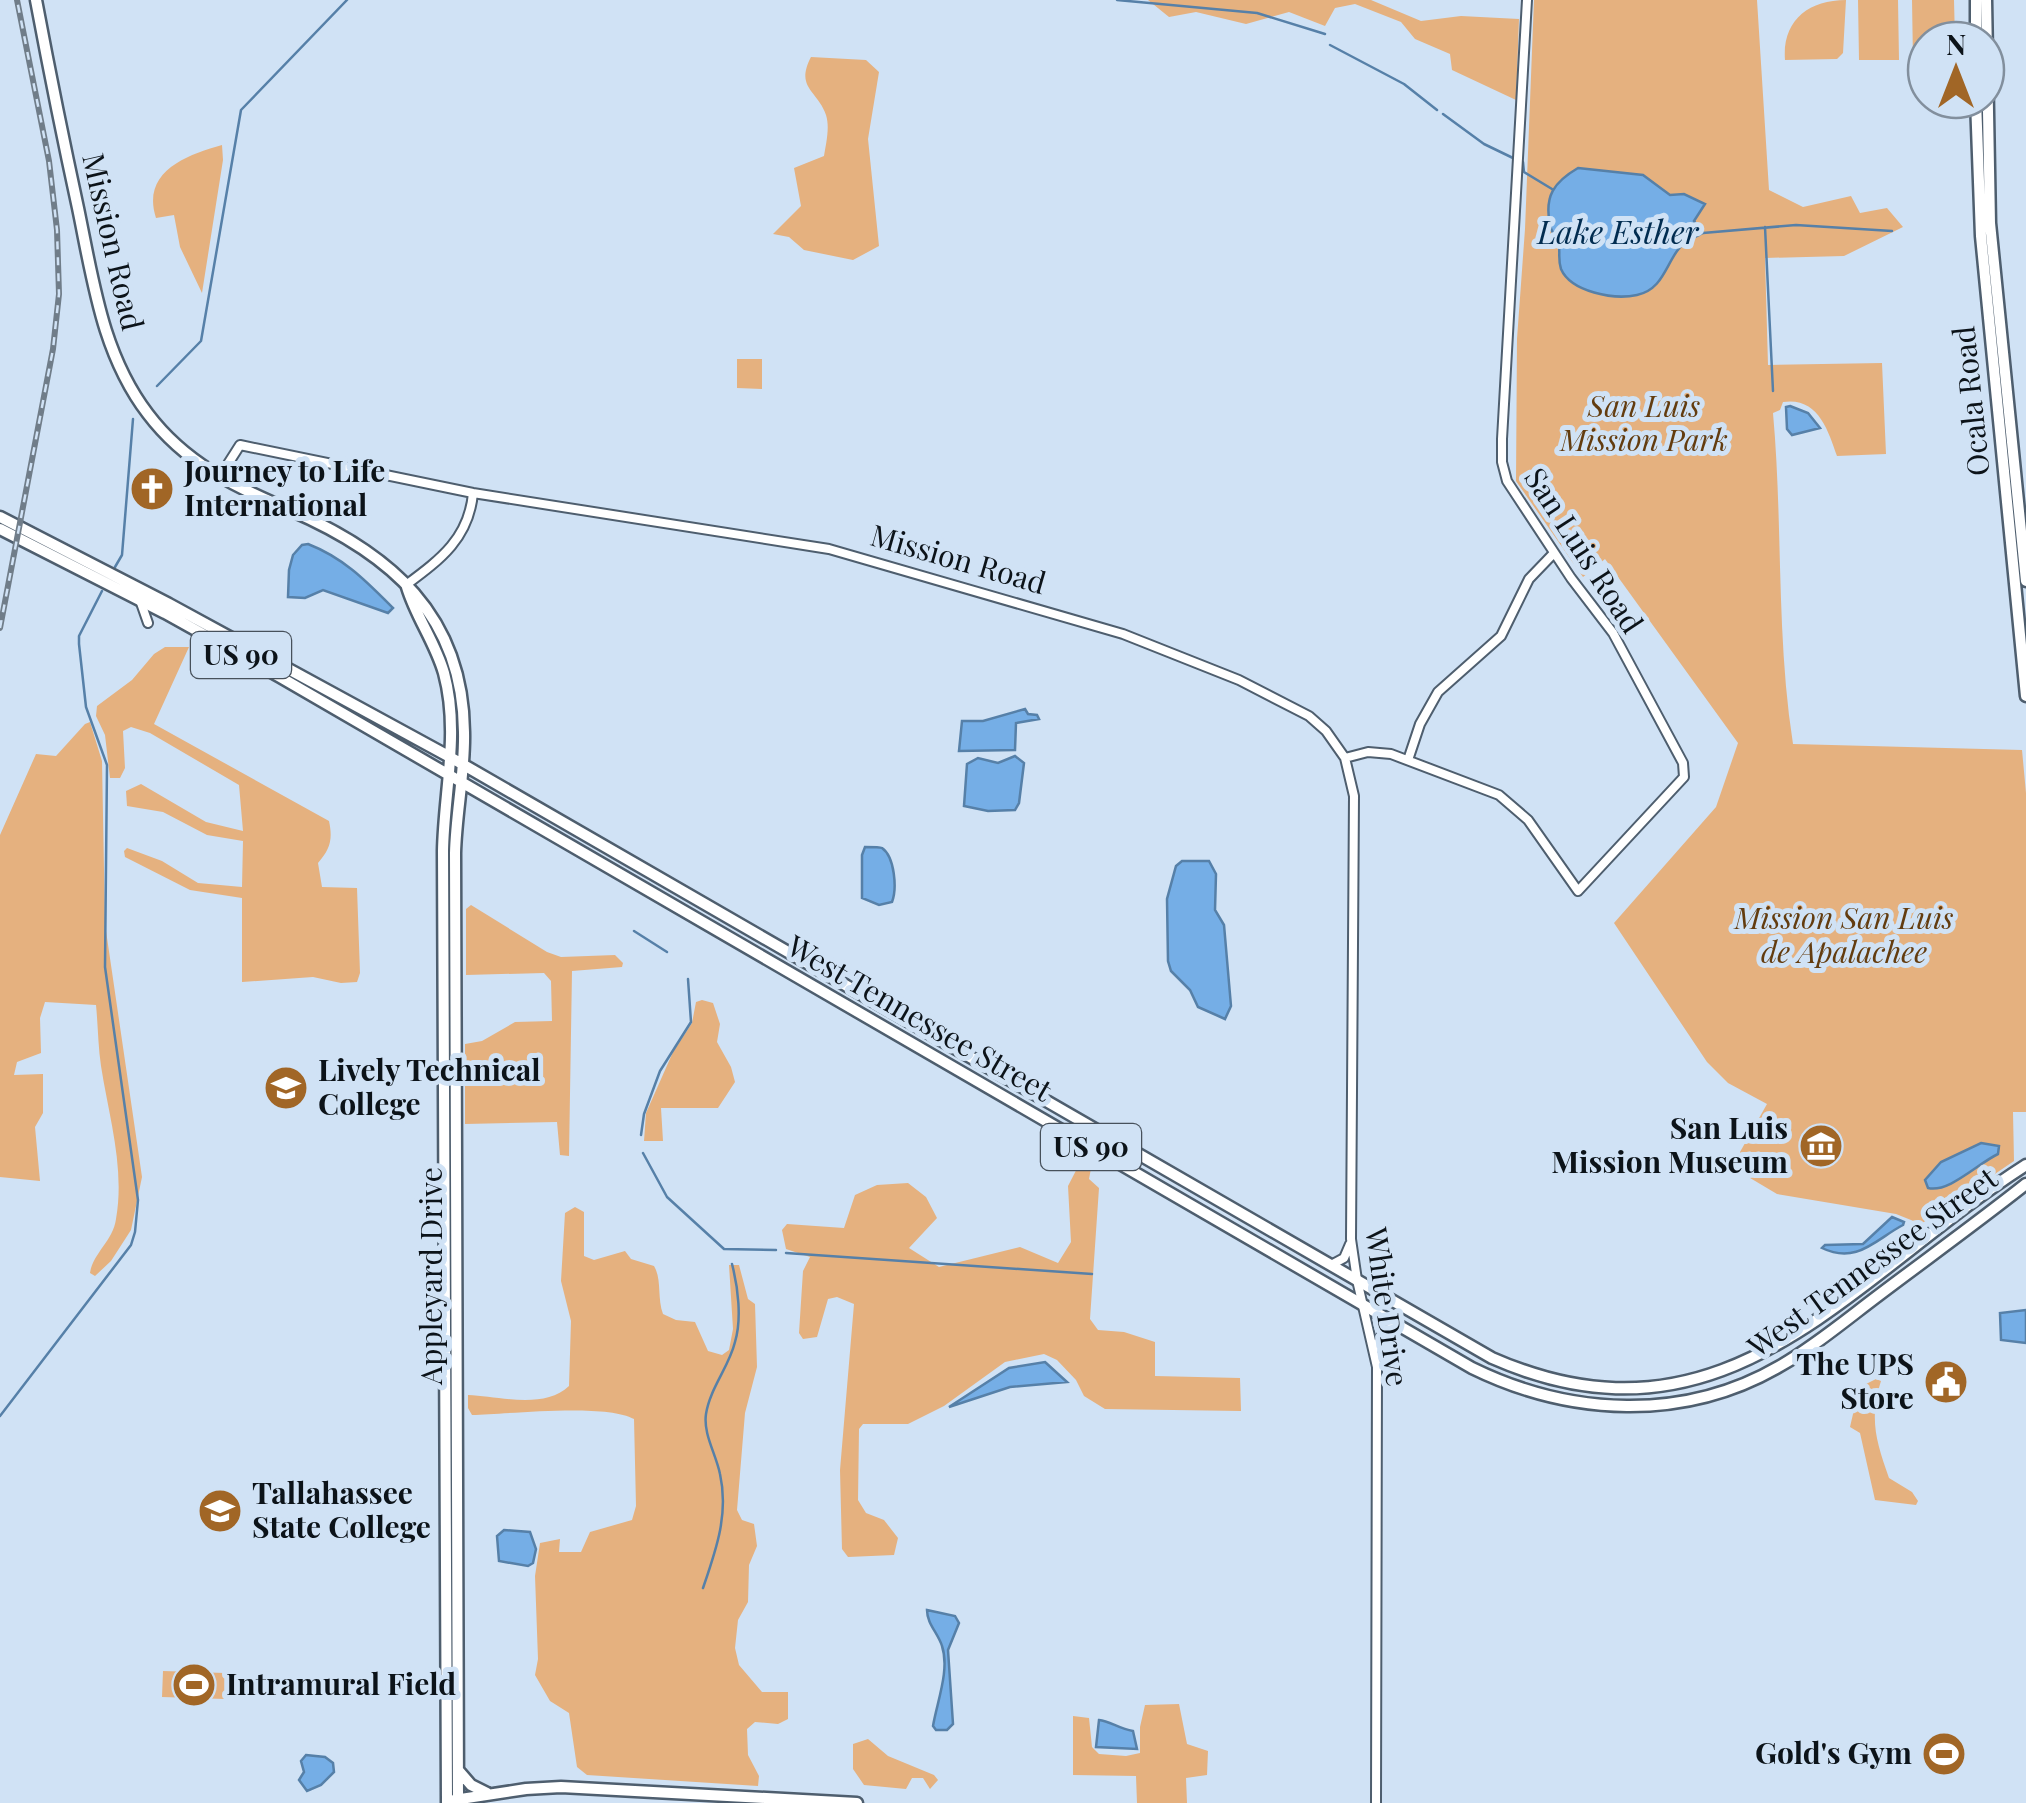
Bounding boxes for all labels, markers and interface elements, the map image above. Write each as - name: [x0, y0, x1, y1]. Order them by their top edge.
- north arrow: [1906, 20, 2006, 120]
- text: N: [1946, 25, 1966, 62]
- street label: Mission Road: [74, 149, 154, 334]
- water label: Lake Esther: [1536, 209, 1700, 252]
- street label: Ocala Road: [1942, 324, 1998, 478]
- park label: San Luis Mission Park: [1558, 385, 1728, 459]
- place label: Journey to Life International: [183, 450, 385, 524]
- street label: San Luis Road: [1516, 460, 1653, 640]
- church icon: Journey to Life International: [129, 466, 175, 512]
- street label: Mission Road: [866, 514, 1051, 602]
- road number: US 90: [191, 632, 291, 678]
- park label: Mission San Luis de Apalachee: [1733, 897, 1953, 971]
- street label: West Tennessee Street: [780, 925, 1060, 1110]
- place label: Lively Technical College: [318, 1049, 541, 1123]
- school or university icon: Lively Technical College: [263, 1065, 309, 1111]
- place label: San Luis Mission Museum: [1551, 1107, 1788, 1181]
- museum icon: San Luis Mission Museum: [1798, 1123, 1844, 1169]
- road number: US 90: [1041, 1124, 1141, 1170]
- street label: West Tennessee Street: [1738, 1157, 2005, 1366]
- street label: Appleyard Drive: [410, 1167, 450, 1386]
- street label: White Drive: [1357, 1224, 1419, 1389]
- place label: The UPS Store: [1796, 1343, 1914, 1417]
- public building icon: The UPS Store: [1923, 1359, 1969, 1405]
- place label: Tallahassee State College: [252, 1472, 431, 1546]
- school or university icon: Tallahassee State College: [197, 1488, 243, 1534]
- sports icon: Intramural Field: [171, 1662, 217, 1708]
- place label: Intramural Field: [226, 1663, 456, 1703]
- sports icon: Gold's Gym: [1921, 1731, 1967, 1777]
- place label: Gold's Gym: [1755, 1732, 1912, 1772]

